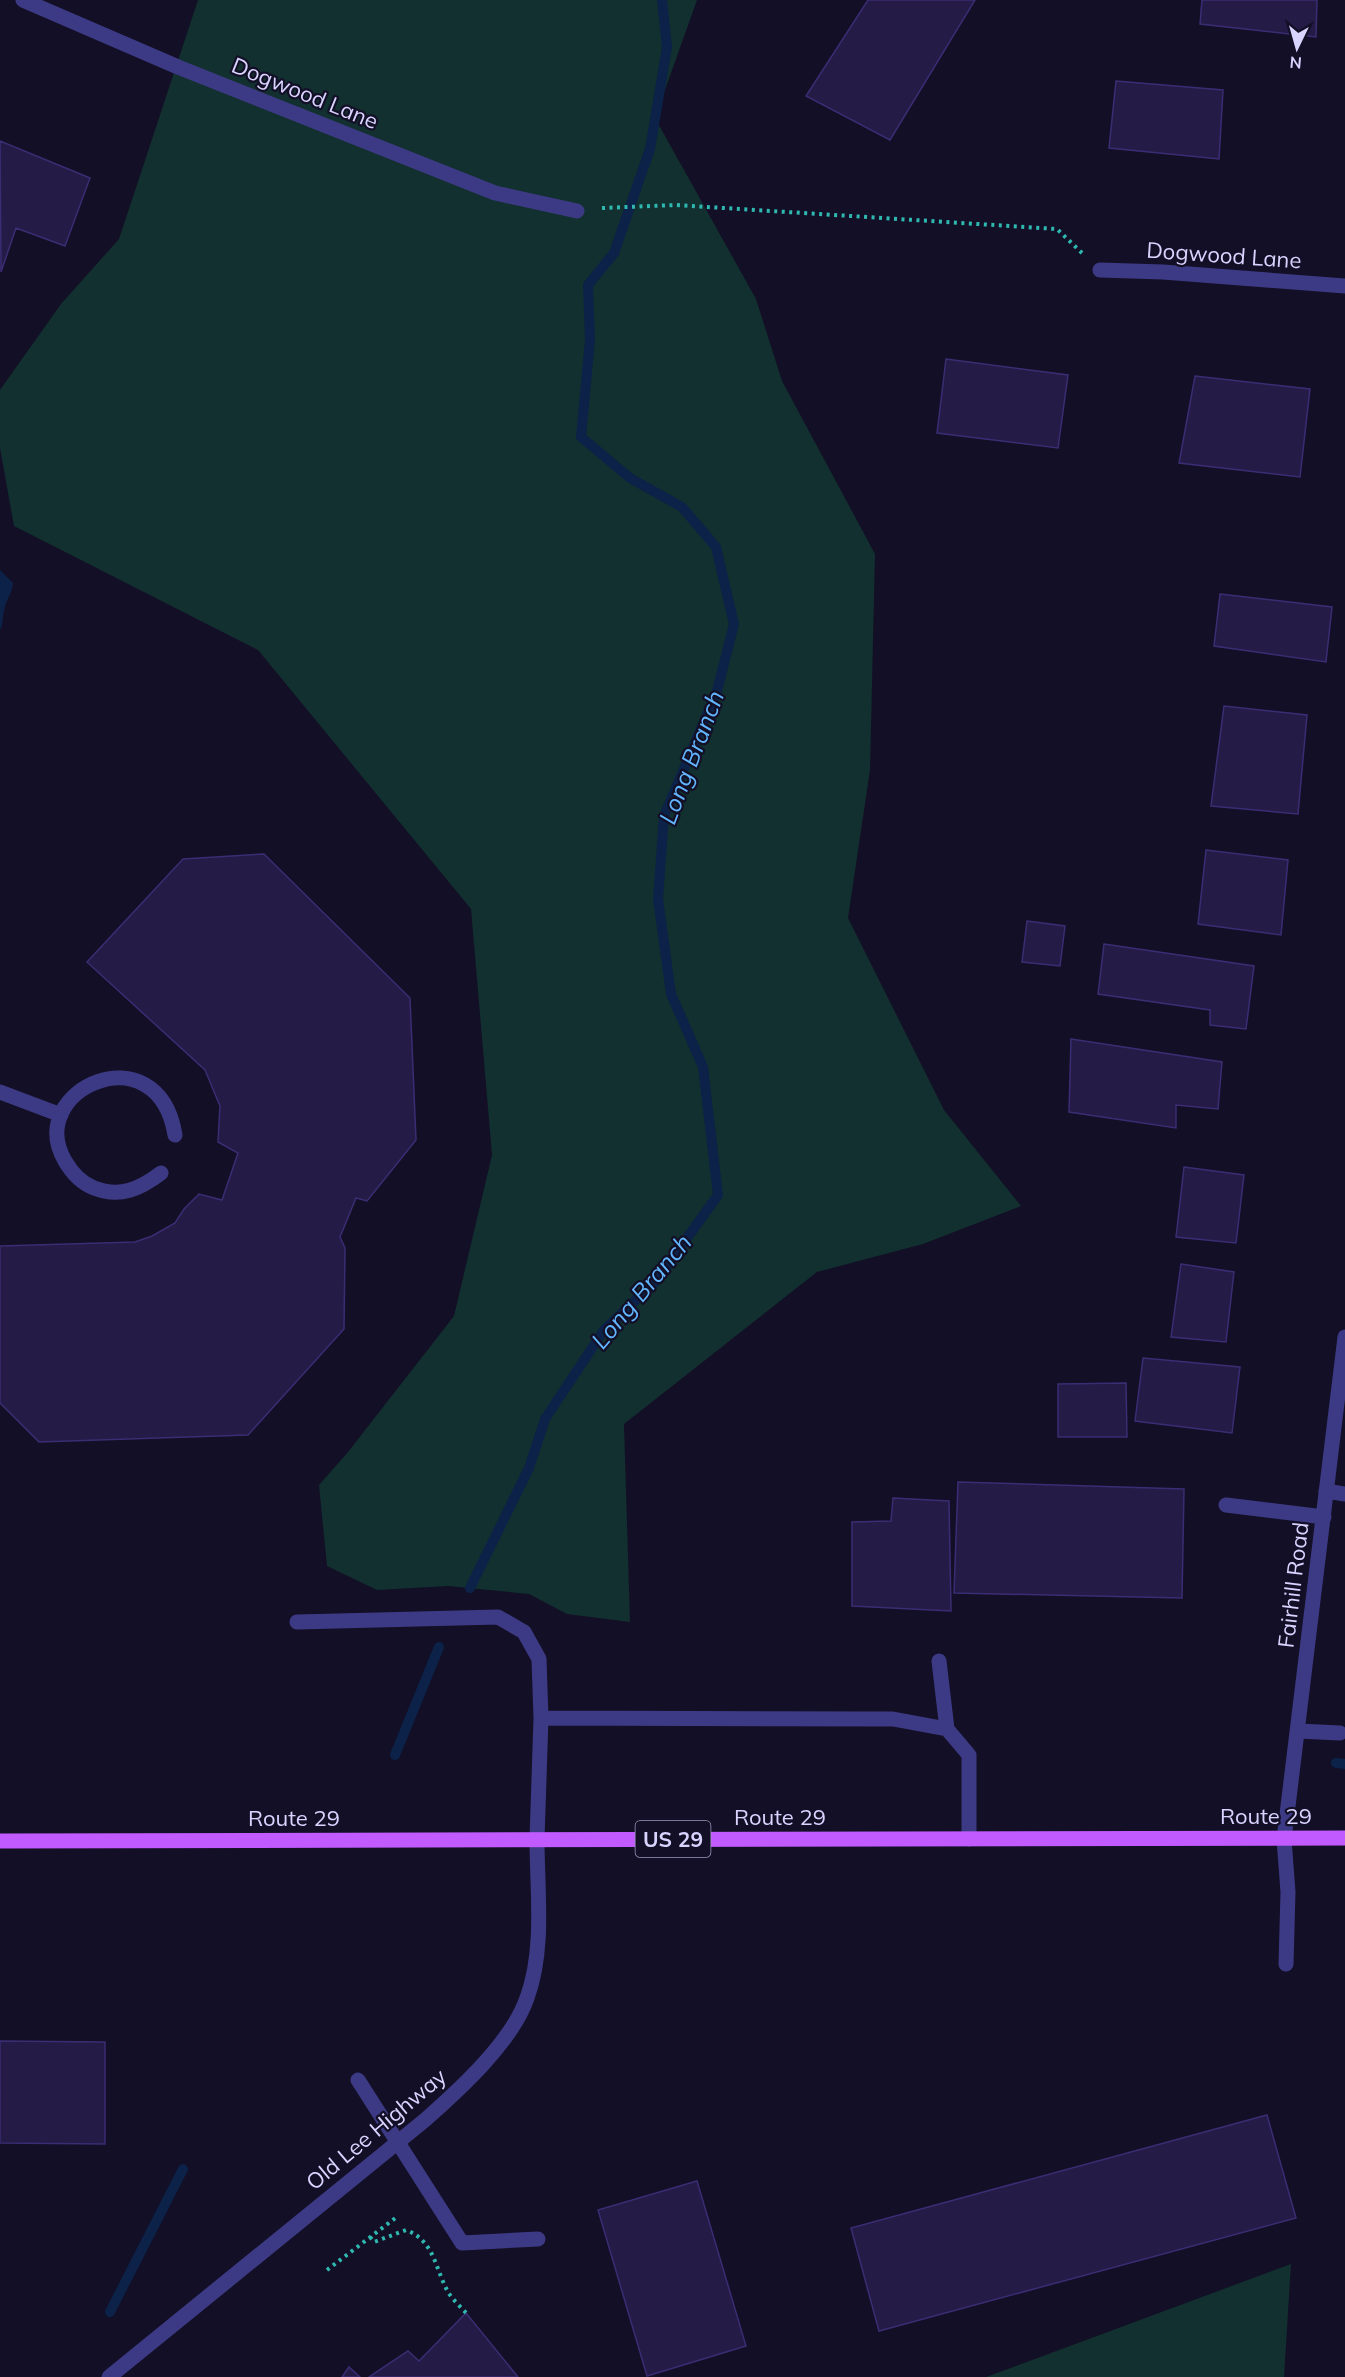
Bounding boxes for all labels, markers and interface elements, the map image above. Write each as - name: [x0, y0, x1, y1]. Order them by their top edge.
- north arrow: [1267, 18, 1327, 78]
- street label: Dogwood Lane: [228, 51, 382, 135]
- text: N: [1289, 52, 1303, 73]
- street label: Dogwood Lane: [1146, 236, 1302, 274]
- water label: Long Branch: [652, 686, 730, 828]
- water label: Long Branch: [584, 1227, 698, 1355]
- street label: Fairhill Road: [1271, 1520, 1315, 1650]
- street label: Route 29: [1220, 1802, 1312, 1830]
- street label: Route 29: [734, 1803, 826, 1831]
- street label: Route 29: [248, 1804, 340, 1832]
- road number: US 29: [636, 1821, 710, 1857]
- street label: Old Lee Highway: [300, 2062, 452, 2196]

